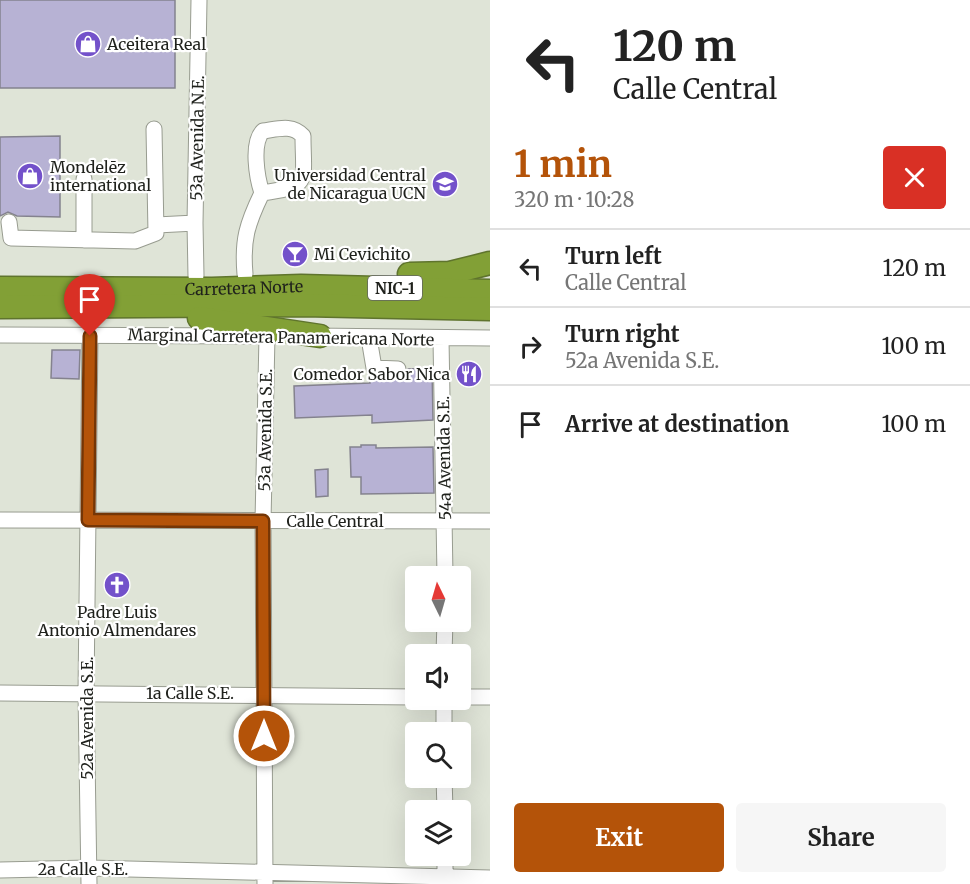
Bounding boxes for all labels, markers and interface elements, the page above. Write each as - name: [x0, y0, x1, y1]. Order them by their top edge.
- text: 120 m: [613, 20, 736, 72]
- icon: left: [514, 24, 592, 102]
- shop icon: Aceitera Real: [73, 29, 103, 59]
- place label: Aceitera Real: [106, 34, 206, 54]
- text: Calle Central: [613, 72, 777, 106]
- street label: 53a Avenida N.E.: [186, 75, 208, 201]
- text: 1 min: [514, 142, 612, 187]
- button: close: [883, 146, 946, 209]
- place label: Mondelēz international: [50, 157, 151, 195]
- shop icon: Mondelēz international: [15, 161, 45, 191]
- place label: Universidad Central de Nicaragua UCN: [274, 165, 427, 203]
- school or university icon: Universidad Central de Nicaragua UCN: [430, 169, 460, 199]
- text: 320 m · 10:28: [514, 187, 634, 212]
- bar icon: Mi Cevichito: [280, 239, 310, 269]
- text: Turn left: [565, 242, 662, 270]
- place label: Mi Cevichito: [314, 244, 410, 264]
- icon: left: [514, 252, 547, 285]
- text: 120 m: [882, 254, 946, 282]
- text: Calle Central: [565, 270, 687, 295]
- pin: [64, 274, 115, 336]
- street label: Carretera Norte: [185, 276, 303, 299]
- road number: NIC-1: [368, 276, 422, 300]
- icon: arrive: [73, 283, 106, 316]
- text: Turn right: [565, 320, 679, 348]
- street label: Marginal Carretera Panamericana Norte: [128, 324, 434, 350]
- icon: right: [514, 330, 547, 363]
- text: 100 m: [881, 332, 946, 360]
- text: 52a Avenida S.E.: [565, 348, 719, 373]
- restaurant icon: Comedor Sabor Nica: [454, 359, 484, 389]
- place label: Comedor Sabor Nica: [294, 364, 450, 384]
- street label: 53a Avenida S.E.: [254, 368, 276, 492]
- street label: 54a Avenida S.E.: [433, 396, 455, 520]
- icon: arrive: [514, 408, 547, 441]
- text: Arrive at destination: [565, 410, 789, 438]
- text: 100 m: [881, 410, 946, 438]
- street label: Calle Central: [286, 511, 384, 531]
- north arrow: [405, 566, 471, 632]
- map controls: [405, 566, 471, 866]
- church icon: Padre Luis Antonio Almendares: [102, 570, 132, 600]
- place label: Padre Luis Antonio Almendares: [37, 602, 196, 640]
- button: sound: [405, 644, 471, 710]
- street label: 52a Avenida S.E.: [77, 656, 97, 780]
- street label: 1a Calle S.E.: [146, 683, 234, 703]
- position arrow: [232, 704, 296, 768]
- button: search: [405, 722, 471, 788]
- button: layers: [405, 800, 471, 866]
- button: Exit: [514, 803, 724, 872]
- button: Share: [736, 803, 946, 872]
- street label: 2a Calle S.E.: [38, 859, 128, 879]

